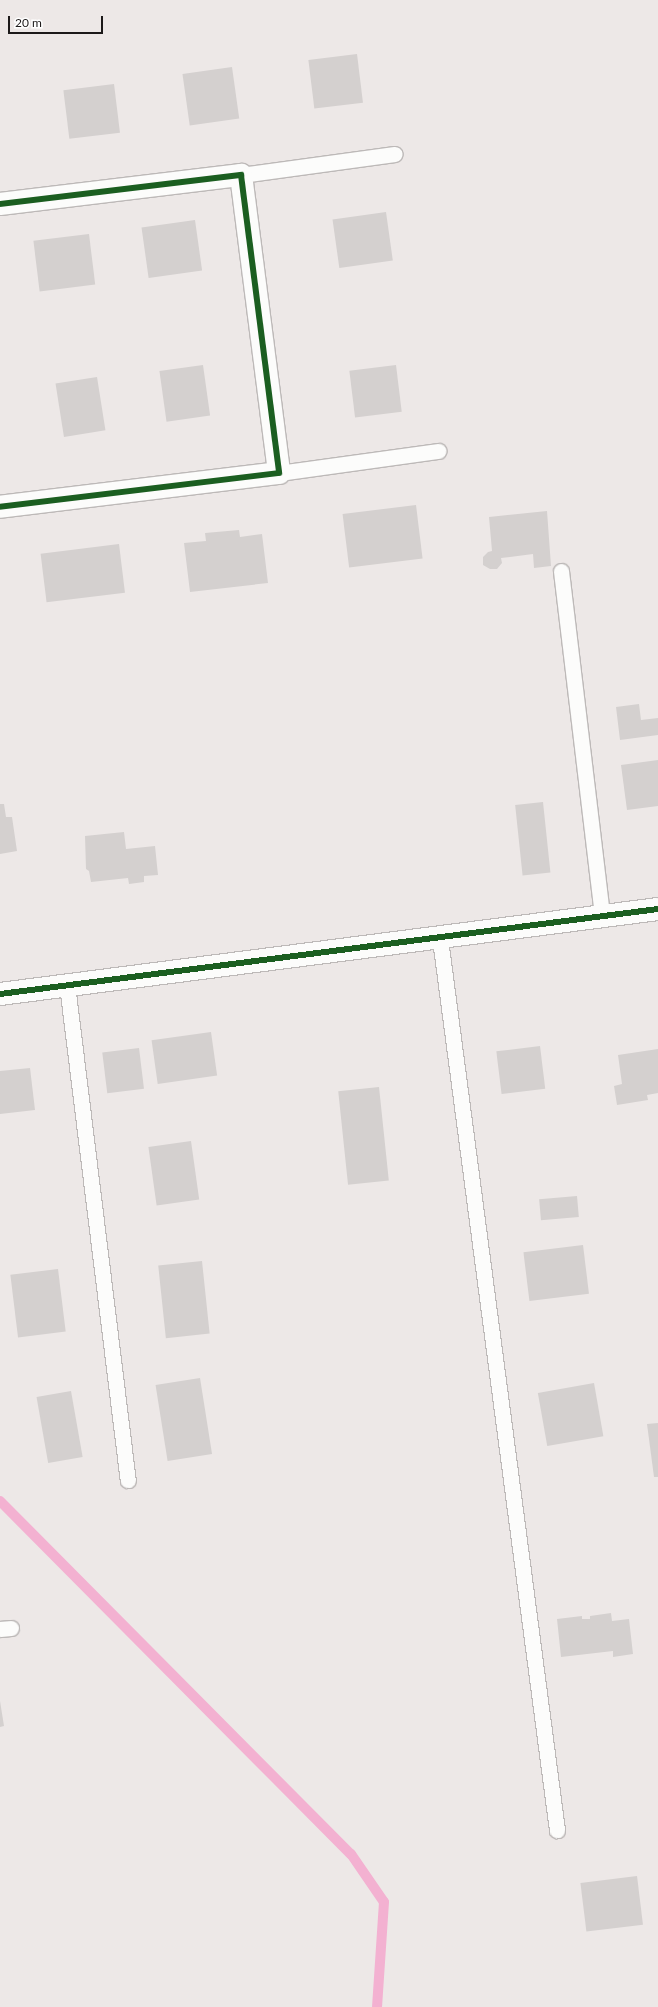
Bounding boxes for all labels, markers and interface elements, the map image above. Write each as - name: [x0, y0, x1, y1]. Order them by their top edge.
- scale bar: [10, 8, 105, 34]
- text: 20 m: [15, 15, 42, 30]

